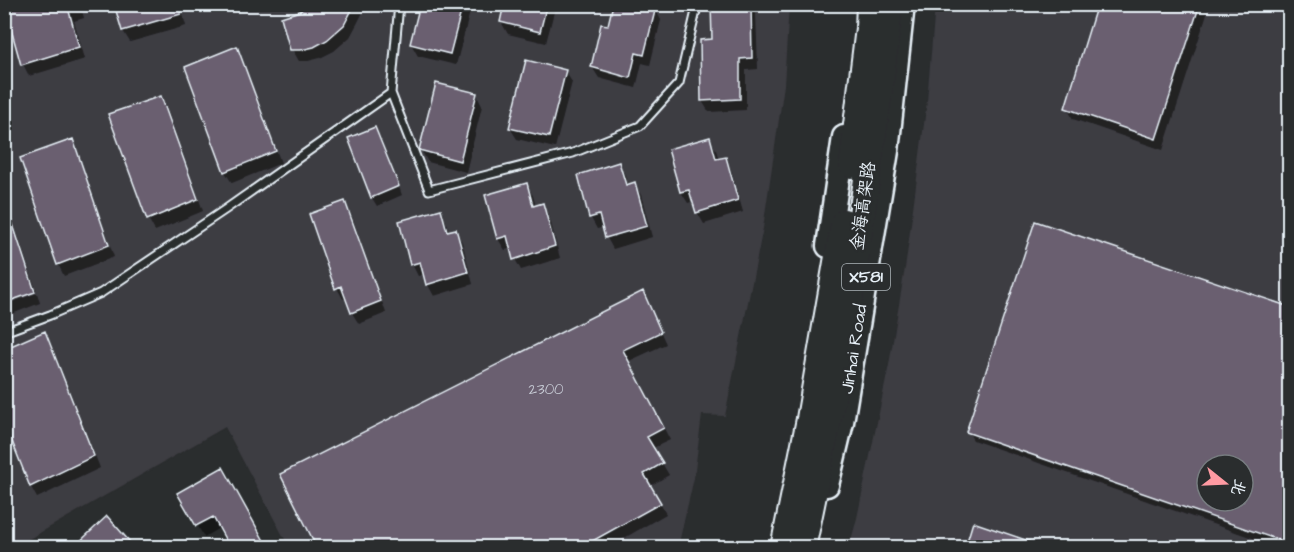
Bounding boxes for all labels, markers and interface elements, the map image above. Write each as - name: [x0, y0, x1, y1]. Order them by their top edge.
- street label: 金海高架路: [844, 160, 882, 252]
- road number: X581: [842, 264, 890, 290]
- street label: Jinhai Road: [835, 302, 873, 396]
- house number: 2300: [528, 379, 564, 400]
- north arrow: [1195, 453, 1255, 513]
- text: 北: [1225, 476, 1251, 498]

